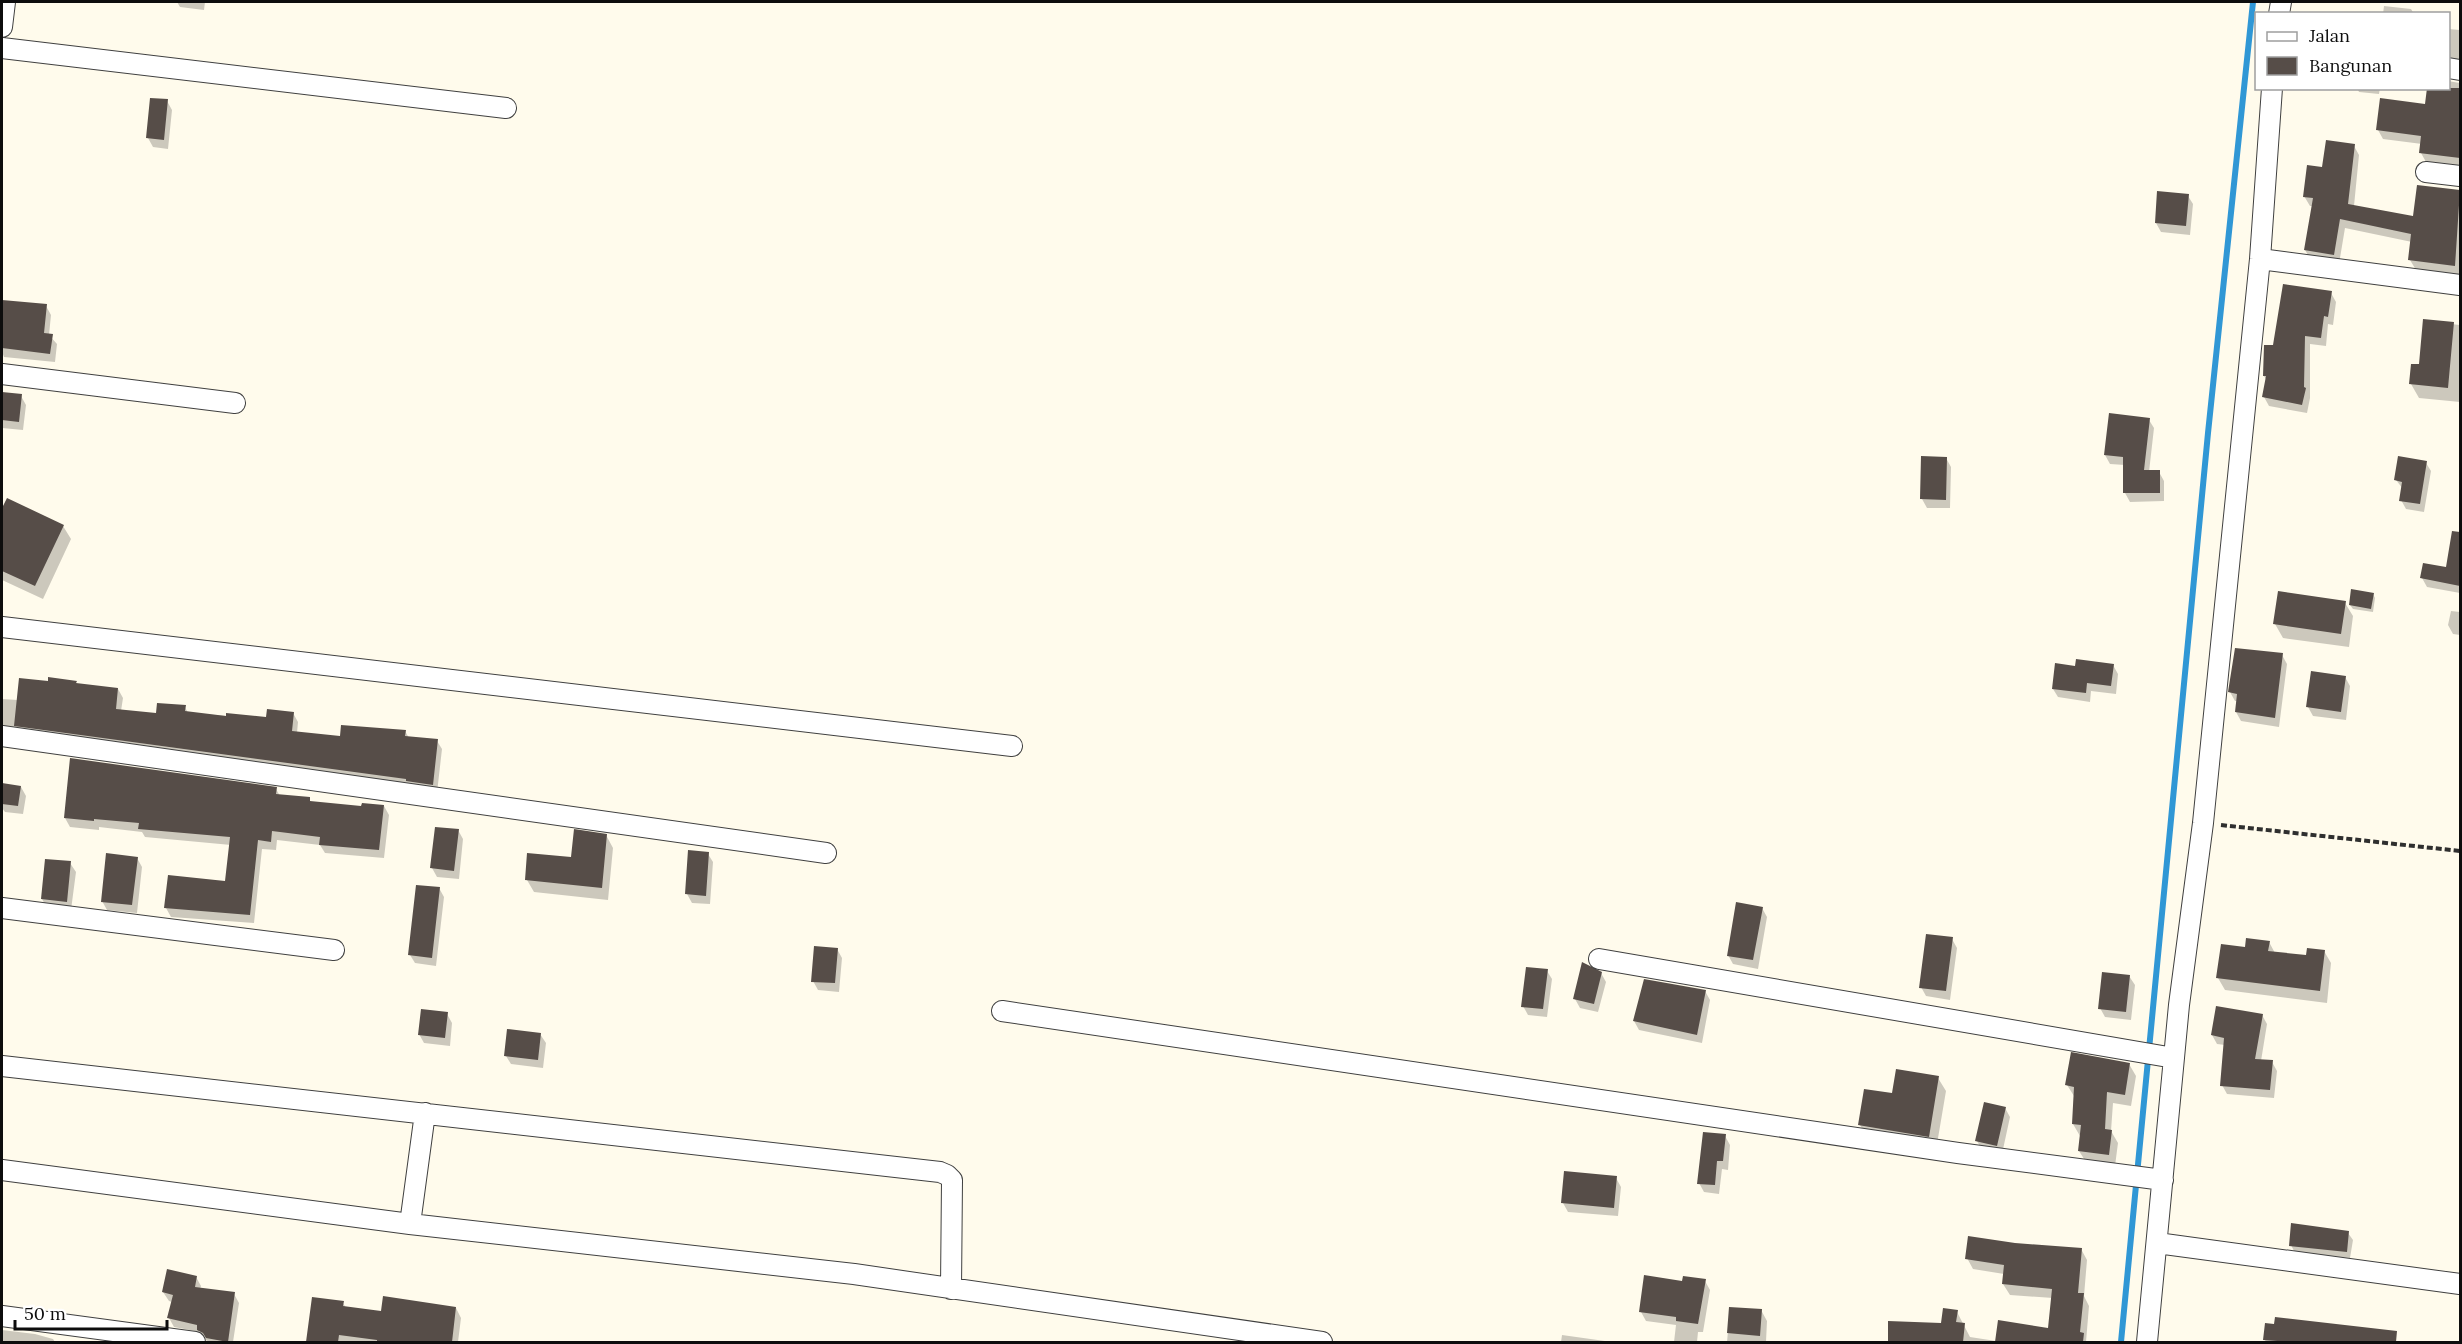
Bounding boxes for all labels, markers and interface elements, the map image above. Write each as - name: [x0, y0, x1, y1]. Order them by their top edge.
- legend: [2255, 12, 2450, 90]
- text: Jalan: [2308, 24, 2350, 47]
- text: Bangunan: [2309, 54, 2392, 77]
- scale bar: [15, 1293, 166, 1331]
- text: 50 m: [24, 1302, 66, 1325]

